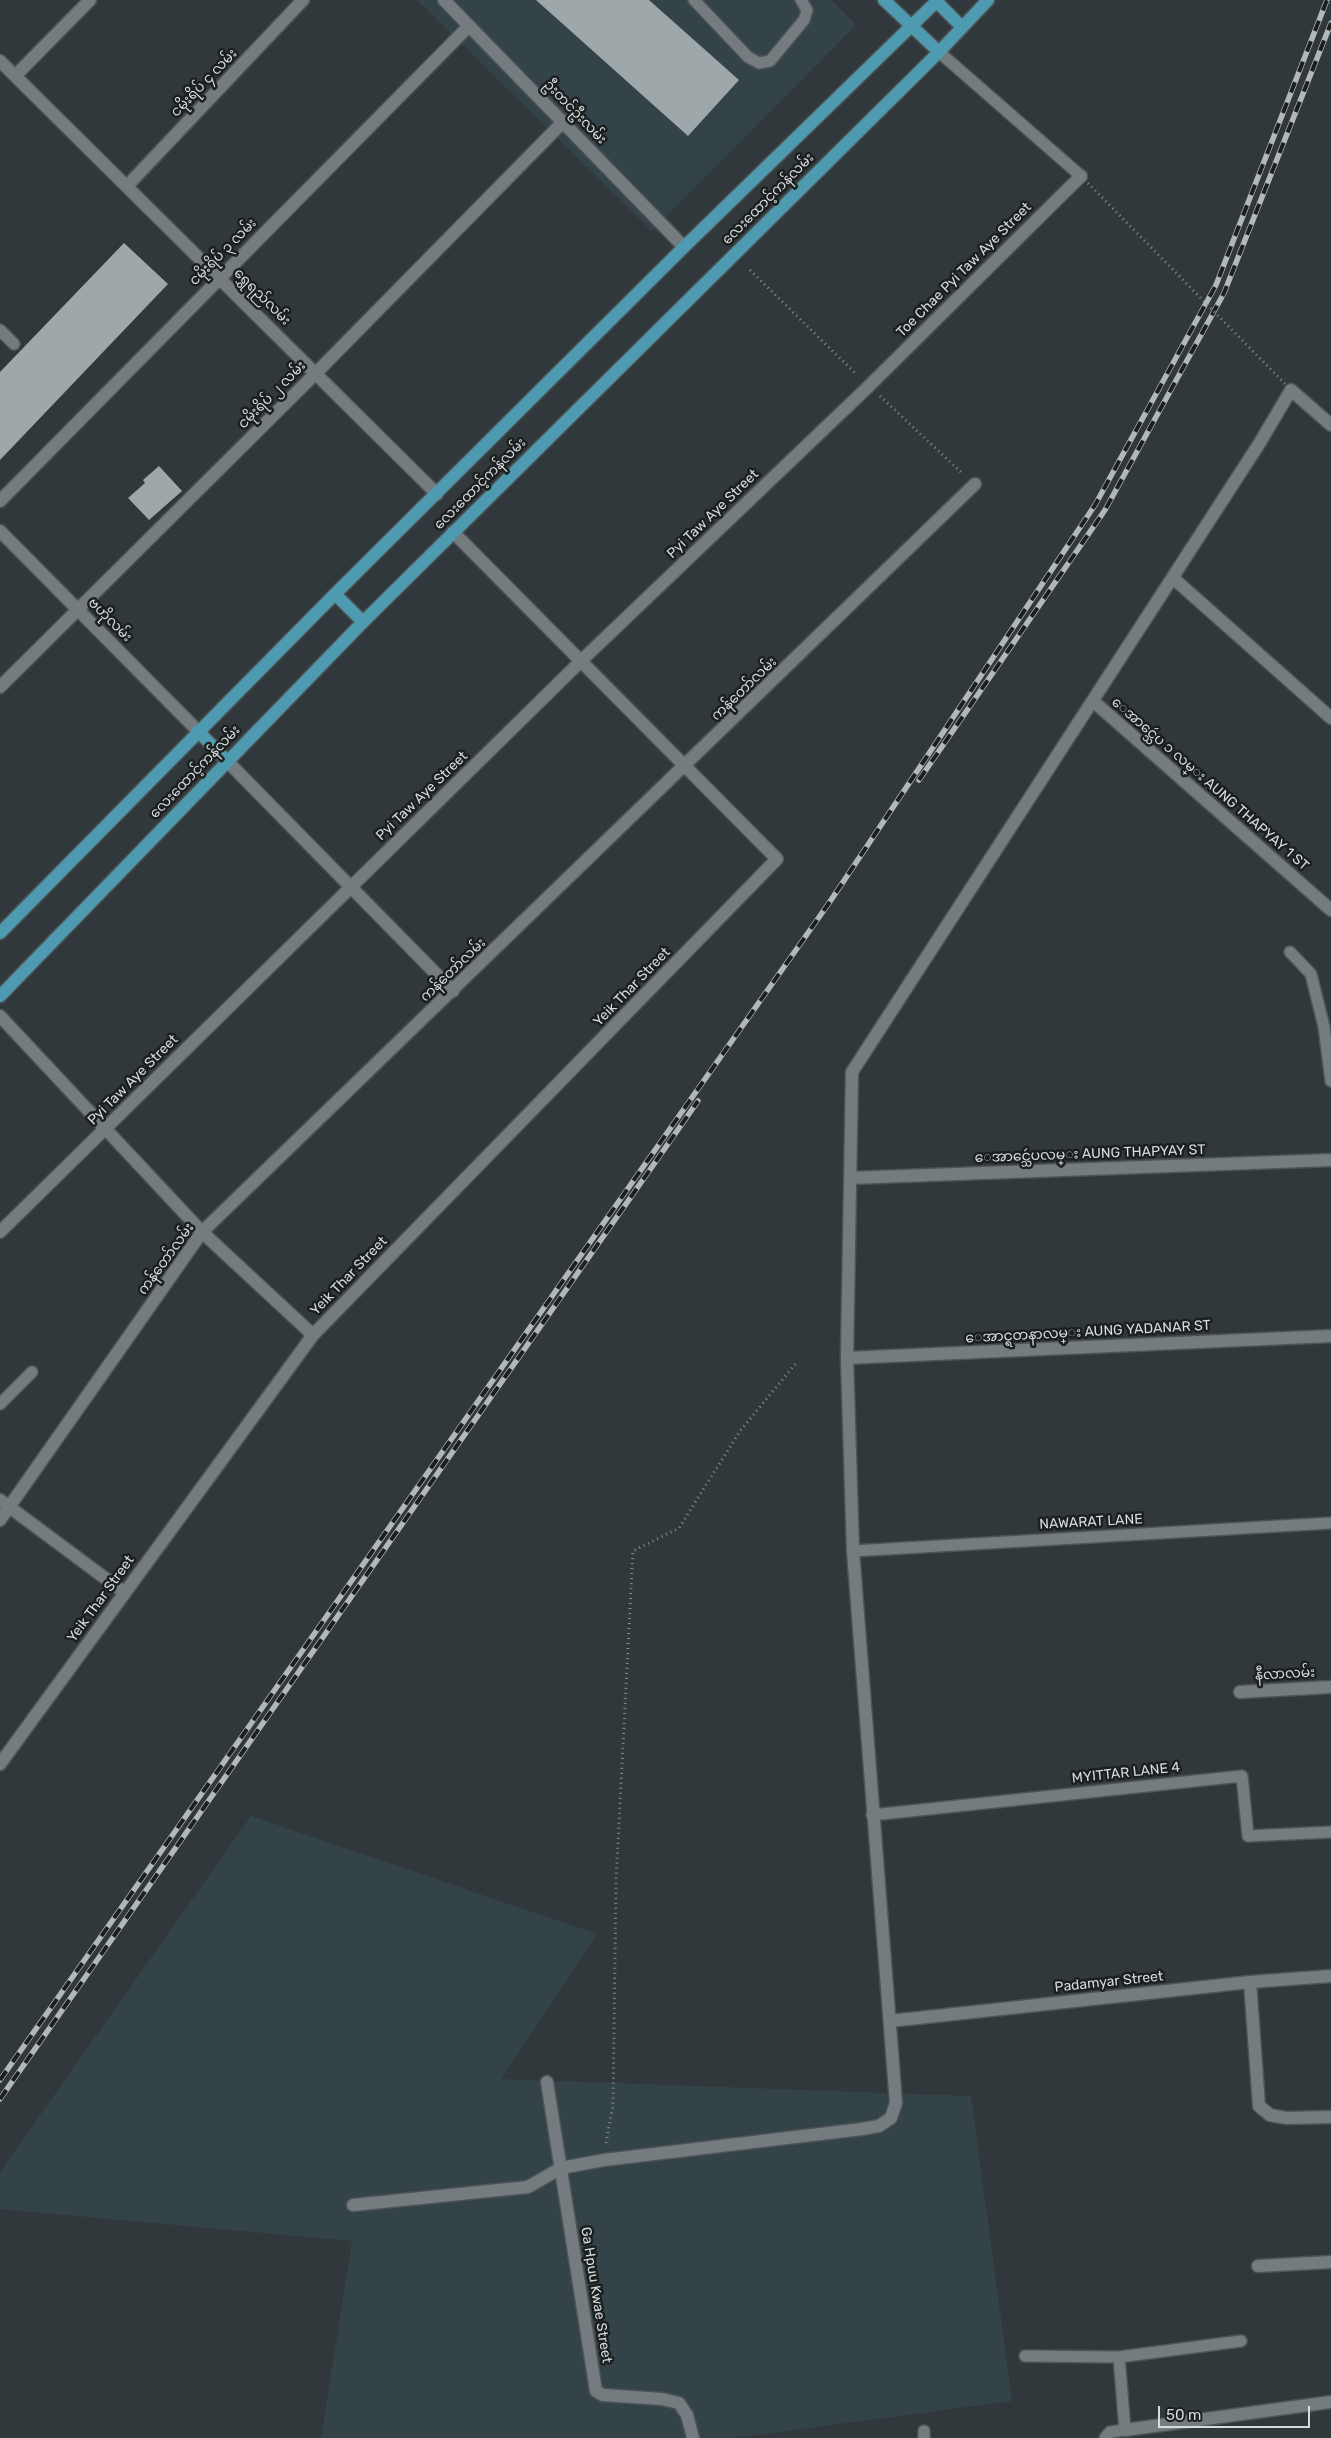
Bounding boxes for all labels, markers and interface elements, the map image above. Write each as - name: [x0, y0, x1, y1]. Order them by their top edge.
- street label: ငမိုးရိပ် ၄ လမ်း: [167, 45, 241, 121]
- street label: ဦးတင်ဦးလမ်း: [540, 76, 610, 148]
- street label: လေးထောင့်ကန်လမ်း: [719, 150, 817, 248]
- street label: Toe Chae Pyi Taw Aye Street: [893, 199, 1035, 341]
- street label: ငမိုးရိပ် ၃ လမ်း: [186, 215, 260, 289]
- street label: ရွှေရည်လမ်း: [230, 265, 294, 329]
- street label: ငမိုးရိပ် ၂ လမ်း: [235, 358, 309, 432]
- street label: လေးထောင့်ကန်လမ်း: [431, 435, 529, 533]
- street label: Pyi Taw Aye Street: [664, 466, 762, 562]
- street label: ဗဟိုလမ်း: [85, 595, 135, 645]
- street label: ကန်တော်လမ်း: [708, 654, 780, 724]
- street label: ေအာင္သေဴပ ၁ လမ္း AUNG THAPYAY 1 ST: [1108, 694, 1312, 874]
- street label: လေးထောင့်ကန်လမ်း: [146, 722, 244, 822]
- street label: Pyi Taw Aye Street: [373, 748, 471, 844]
- street label: ကန်တော်လမ်း: [417, 935, 489, 1005]
- street label: Yeik Thar Street: [590, 944, 674, 1030]
- street label: Pyi Taw Aye Street: [84, 1031, 182, 1129]
- street label: ေအာင္သေဴပလမ္း AUNG THAPYAY ST: [974, 1142, 1206, 1166]
- street label: ကန်တော်လမ်း: [134, 1220, 198, 1298]
- street label: Yeik Thar Street: [307, 1233, 391, 1319]
- street label: ေအာင္ရတနာလမ္း AUNG YADANAR ST: [965, 1317, 1211, 1347]
- street label: NAWARAT LANE: [1039, 1511, 1143, 1533]
- street label: Yeik Thar Street: [64, 1552, 138, 1646]
- street label: နီလာလမ်း: [1255, 1664, 1315, 1684]
- street label: MYITTAR LANE 4: [1071, 1759, 1181, 1787]
- street label: Padamyar Street: [1054, 1968, 1164, 1996]
- street label: Ga Hpuu Kwae Street: [577, 2226, 615, 2364]
- scale bar: [1161, 2396, 1314, 2428]
- text: 50 m: [1166, 2406, 1201, 2424]

